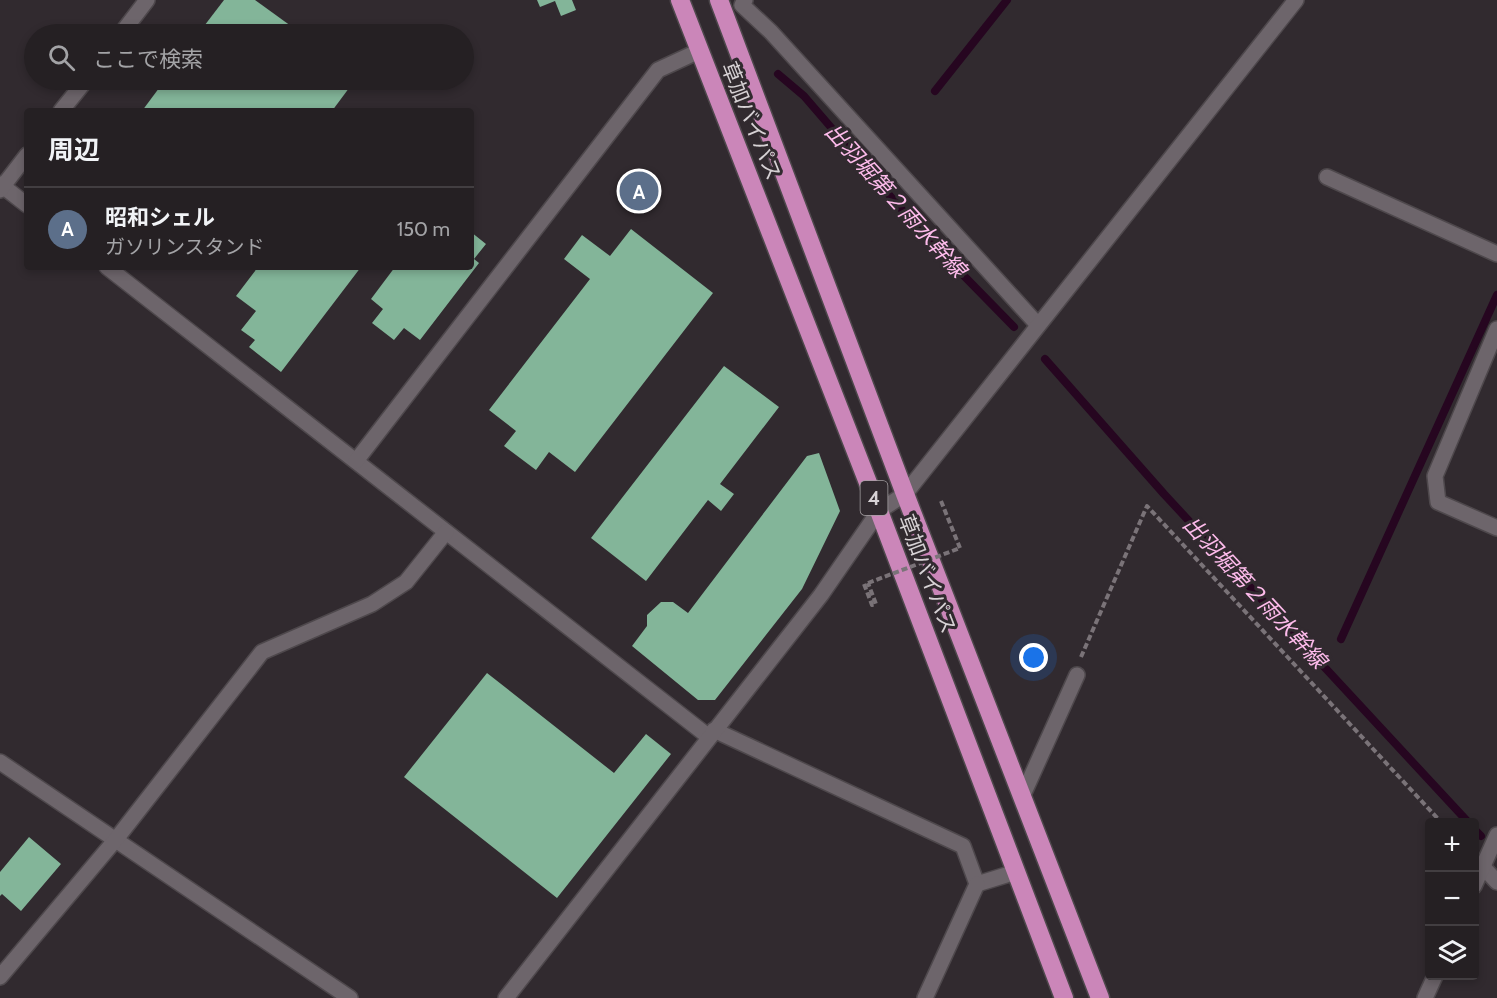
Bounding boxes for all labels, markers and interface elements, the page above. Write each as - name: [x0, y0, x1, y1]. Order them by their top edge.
- search box: [24, 24, 474, 90]
- icon: search: [45, 41, 78, 74]
- text: ここで検索: [93, 46, 203, 73]
- street label: 草加バイパス: [716, 58, 787, 184]
- water label: 出羽堀第２雨水幹線: [819, 118, 974, 285]
- text: 周辺: [48, 134, 100, 166]
- pin: A: [620, 168, 658, 213]
- text: 昭和シェル: [105, 204, 215, 231]
- text: A: [61, 217, 74, 241]
- text: 150 m: [397, 217, 450, 241]
- text: ガソリンスタンド: [105, 235, 265, 259]
- road number: 4: [860, 481, 888, 515]
- street label: 草加バイパス: [893, 511, 962, 637]
- water label: 出羽堀第２雨水幹線: [1177, 511, 1334, 676]
- your location: [1019, 643, 1048, 672]
- map controls: [1425, 818, 1479, 980]
- button: +: [1425, 818, 1479, 872]
- button: −: [1425, 872, 1479, 926]
- button: layers: [1425, 926, 1479, 980]

